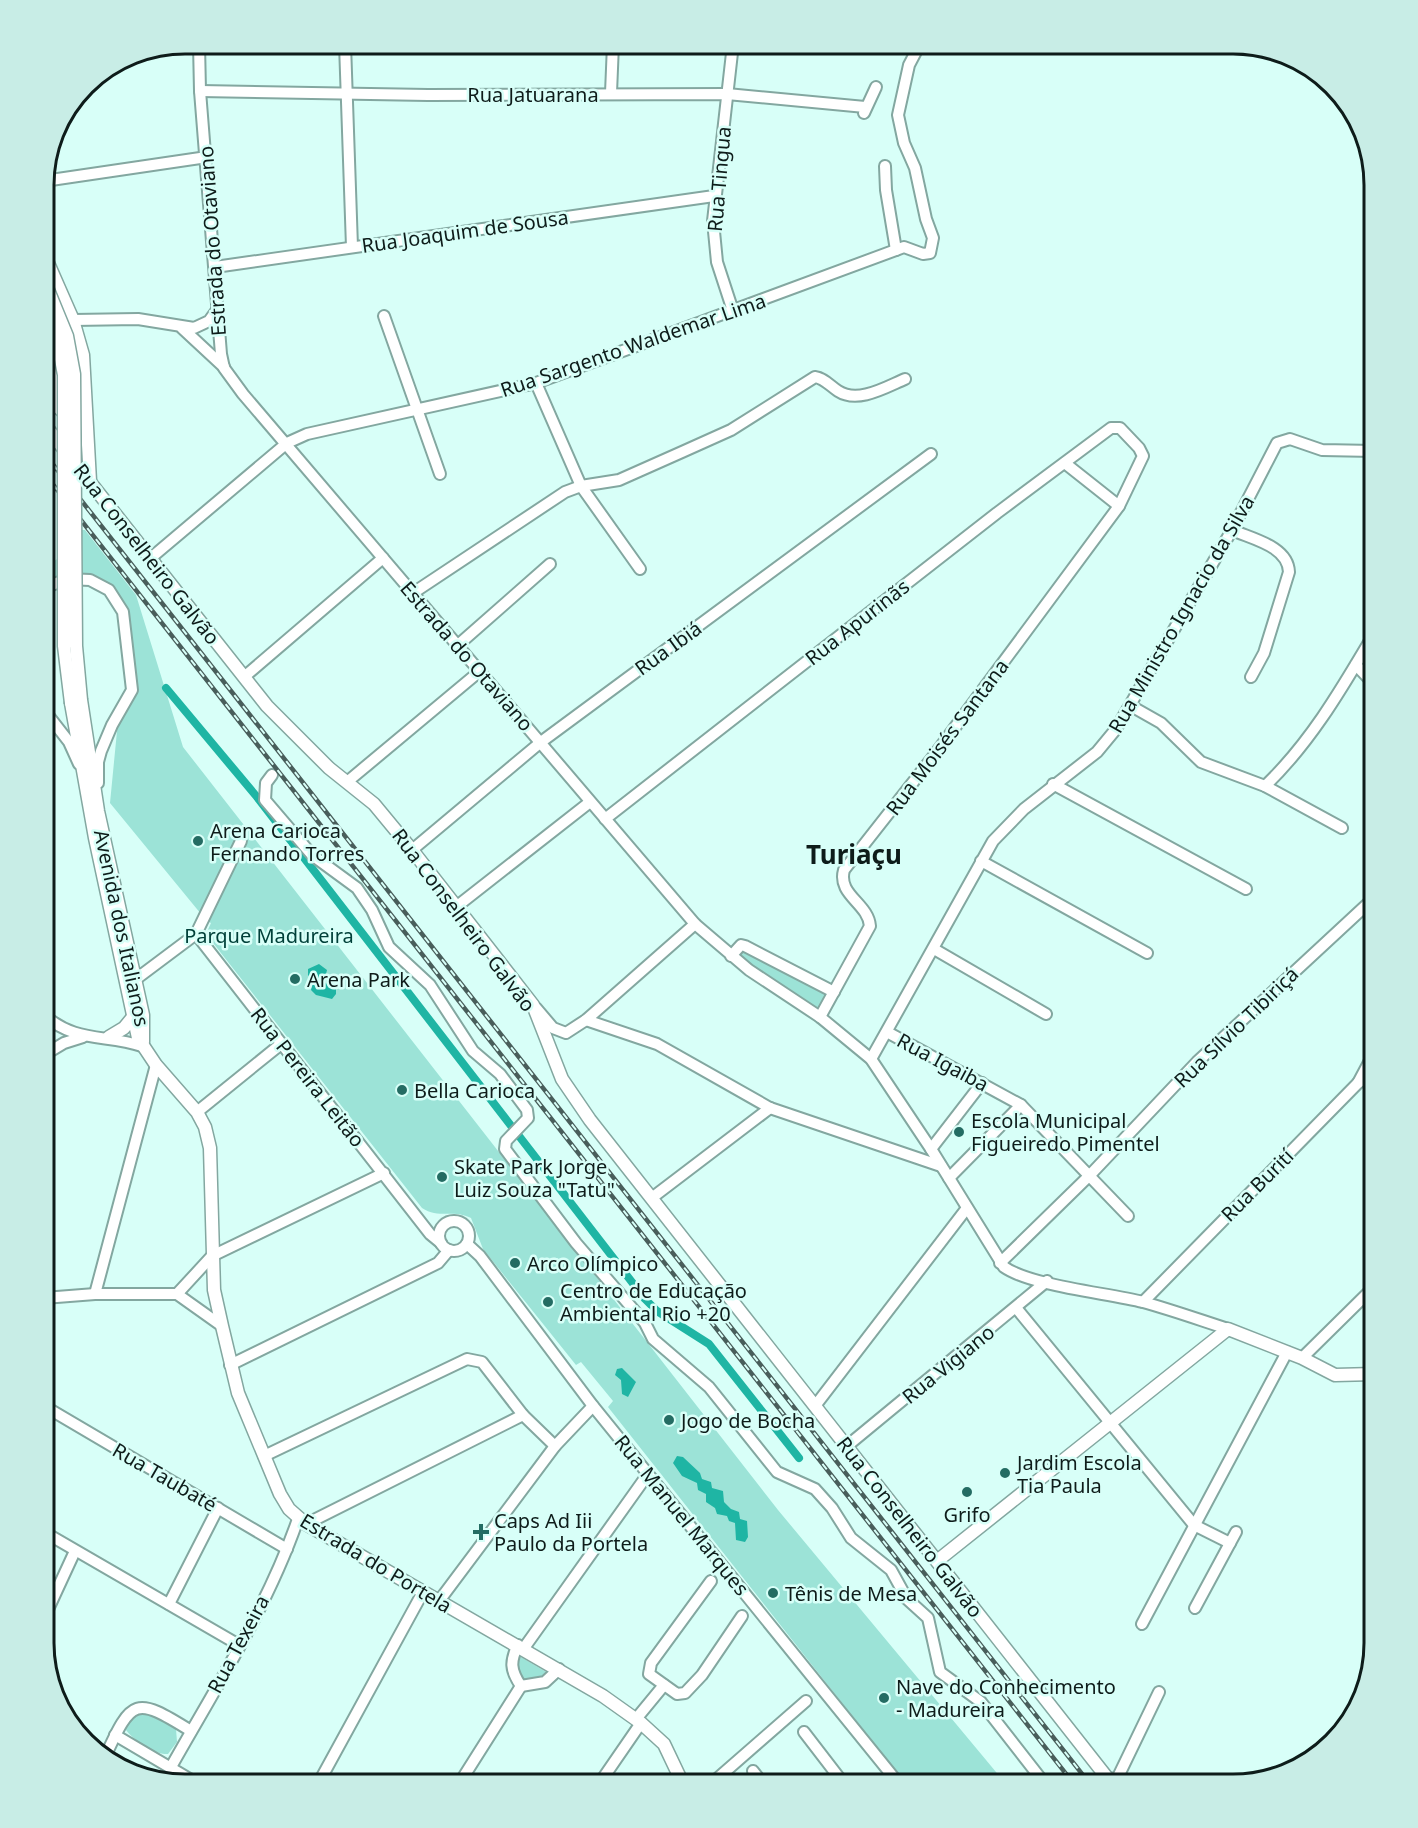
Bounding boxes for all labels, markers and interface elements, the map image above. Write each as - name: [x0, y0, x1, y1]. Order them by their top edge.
- street label: Rua Jatuarana: [467, 81, 599, 108]
- street label: Rua Tingua: [701, 125, 737, 233]
- street label: Estrada do Otaviano: [192, 145, 232, 337]
- street label: Rua Joaquim de Sousa: [360, 203, 570, 259]
- street label: Rua Sargento Waldemar Lima: [497, 287, 769, 403]
- street label: Rua Conselheiro Galvão: [68, 458, 226, 650]
- street label: Rua Ministro Ignacio da Silva: [1102, 490, 1260, 738]
- street label: Rua Apurinãs: [799, 573, 915, 671]
- street label: Estrada do Otaviano: [394, 575, 540, 737]
- street label: Rua Ibiá: [629, 615, 707, 681]
- street label: Rua Moisés Santana: [879, 653, 1015, 821]
- place label: Arena Carioca Fernando Torres: [210, 817, 364, 867]
- street label: Rua Conselheiro Galvão: [386, 823, 542, 1017]
- street label: Avenida dos Italianos: [88, 827, 156, 1029]
- marker: Arena Carioca Fernando Torres: [191, 834, 205, 848]
- district label: Turiaçu: [806, 836, 902, 872]
- park label: Parque Madureira: [184, 922, 354, 949]
- street label: Rua Sílvio Tibiriçá: [1168, 961, 1304, 1093]
- place label: Arena Park: [307, 966, 410, 993]
- marker: Arena Park: [288, 972, 302, 986]
- street label: Rua Pereira Leitão: [245, 1001, 371, 1153]
- street label: Rua Igaiba: [892, 1027, 994, 1097]
- place label: Bella Carioca: [414, 1077, 535, 1104]
- marker: Bella Carioca: [395, 1083, 409, 1097]
- place label: Escola Municipal Figueiredo Pimentel: [971, 1107, 1160, 1157]
- marker: Escola Municipal Figueiredo Pimentel: [952, 1125, 966, 1139]
- street label: Rua Burití: [1215, 1142, 1300, 1227]
- place label: Skate Park Jorge Luiz Souza "Tatu": [454, 1153, 615, 1203]
- marker: Skate Park Jorge Luiz Souza "Tatu": [435, 1170, 449, 1184]
- place label: Arco Olímpico: [527, 1250, 658, 1277]
- marker: Arco Olímpico: [508, 1256, 522, 1270]
- place label: Centro de Educação Ambiental Rio +20: [560, 1277, 747, 1327]
- marker: Centro de Educação Ambiental Rio +20: [541, 1295, 555, 1309]
- street label: Rua Vigiano: [896, 1318, 1000, 1410]
- place label: Jogo de Bocha: [679, 1407, 815, 1434]
- marker: Jogo de Bocha: [662, 1413, 676, 1427]
- street label: Rua Manuel Marques: [609, 1429, 755, 1601]
- street label: Rua Conselheiro Galvão: [831, 1431, 989, 1623]
- street label: Rua Taubaté: [108, 1436, 222, 1518]
- place label: Jardim Escola Tia Paula: [1015, 1449, 1142, 1499]
- marker: Jardim Escola Tia Paula: [998, 1466, 1012, 1480]
- marker: Grifo: [960, 1485, 974, 1499]
- place label: Grifo: [944, 1501, 990, 1528]
- street label: Estrada do Portela: [295, 1507, 457, 1619]
- place label: Caps Ad Iii Paulo da Portela: [494, 1507, 648, 1557]
- marker: Caps Ad Iii Paulo da Portela: [472, 1523, 490, 1541]
- place label: Tênis de Mesa: [785, 1580, 917, 1607]
- marker: Tênis de Mesa: [766, 1586, 780, 1600]
- street label: Rua Texeira: [201, 1590, 275, 1698]
- place label: Nave do Conhecimento - Madureira: [896, 1673, 1116, 1723]
- marker: Nave do Conhecimento - Madureira: [877, 1691, 891, 1705]

